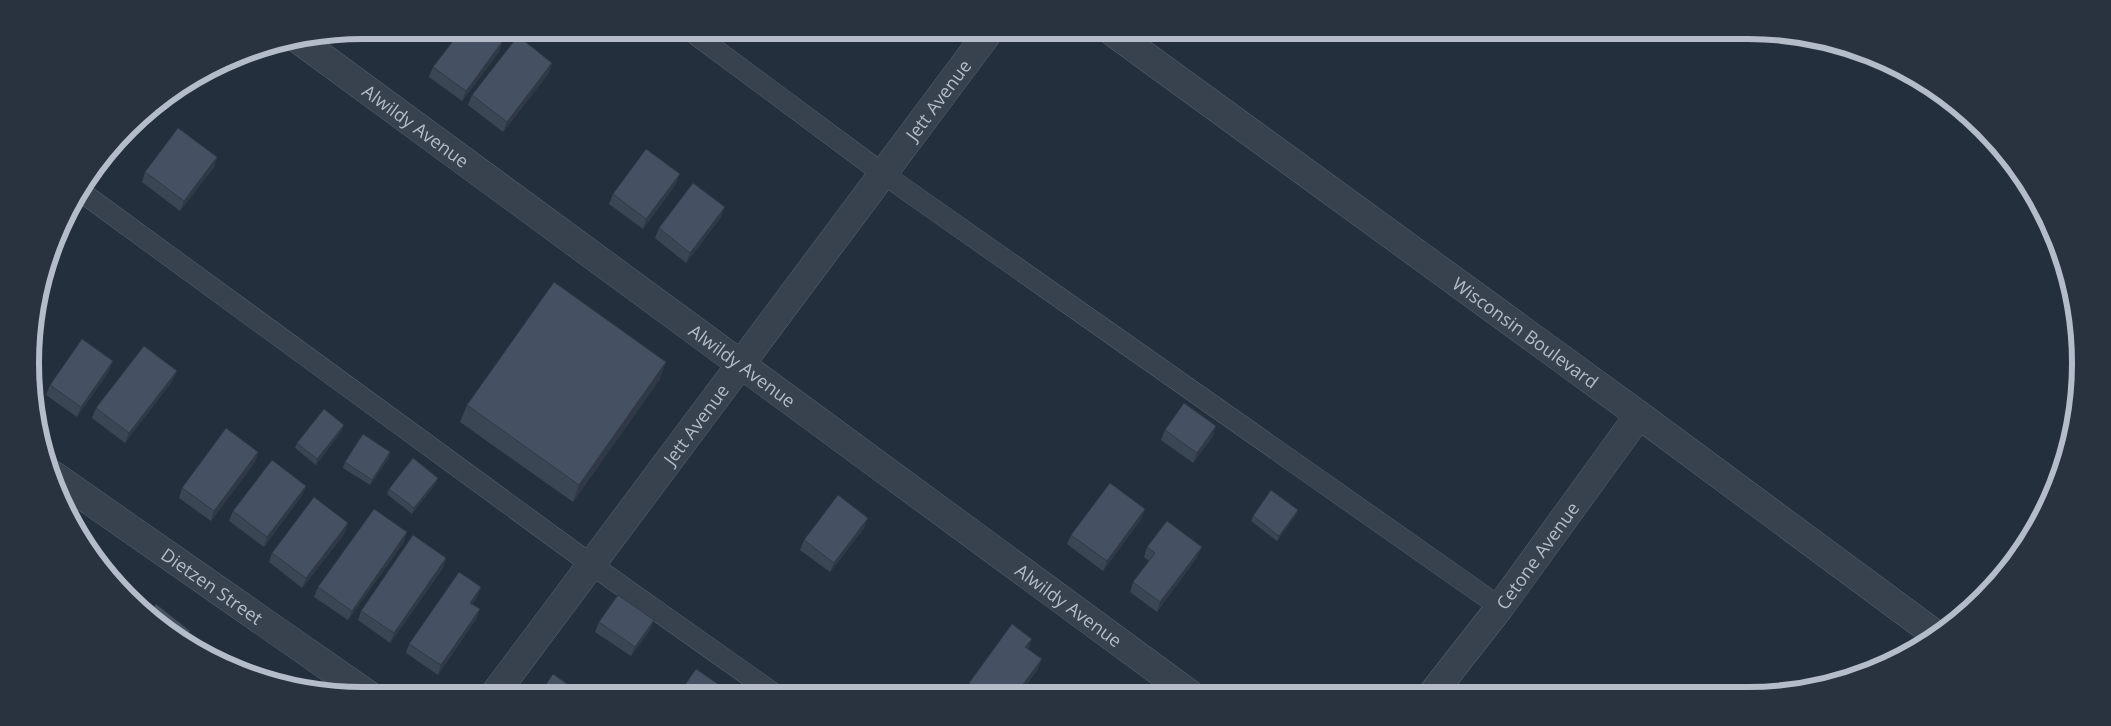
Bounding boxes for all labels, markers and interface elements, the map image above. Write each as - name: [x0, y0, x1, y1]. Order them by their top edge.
- street label: Jett Avenue: [899, 55, 976, 147]
- street label: Alwildy Avenue: [358, 79, 474, 173]
- street label: Wisconsin Boulevard: [1448, 271, 1603, 394]
- street label: Alwildy Avenue: [684, 318, 800, 413]
- street label: Jett Avenue: [657, 379, 734, 471]
- street label: Cetone Avenue: [1490, 497, 1584, 614]
- street label: Dietzen Street: [157, 542, 268, 630]
- street label: Alwildy Avenue: [1011, 558, 1127, 652]

